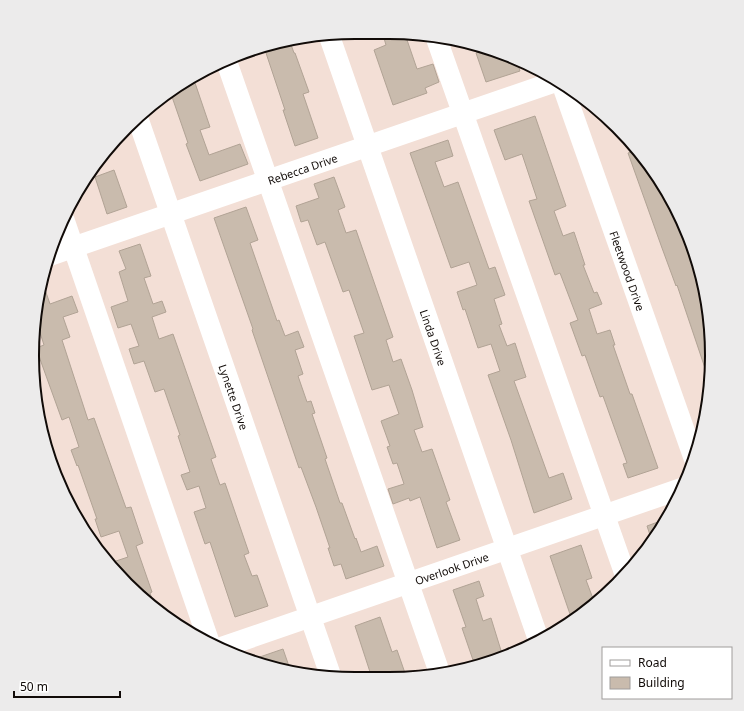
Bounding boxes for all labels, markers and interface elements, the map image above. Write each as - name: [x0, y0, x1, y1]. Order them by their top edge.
- street label: Rebecca Drive: [265, 150, 339, 187]
- street label: Fleetwood Drive: [607, 229, 649, 313]
- street label: Linda Drive: [417, 307, 450, 367]
- street label: Lynette Drive: [216, 362, 252, 432]
- street label: Overlook Drive: [413, 548, 490, 588]
- legend: [602, 647, 732, 699]
- text: Road: [638, 654, 667, 671]
- scale bar: [14, 673, 120, 699]
- text: Building: [638, 674, 685, 691]
- text: 50 m: [20, 678, 48, 695]

